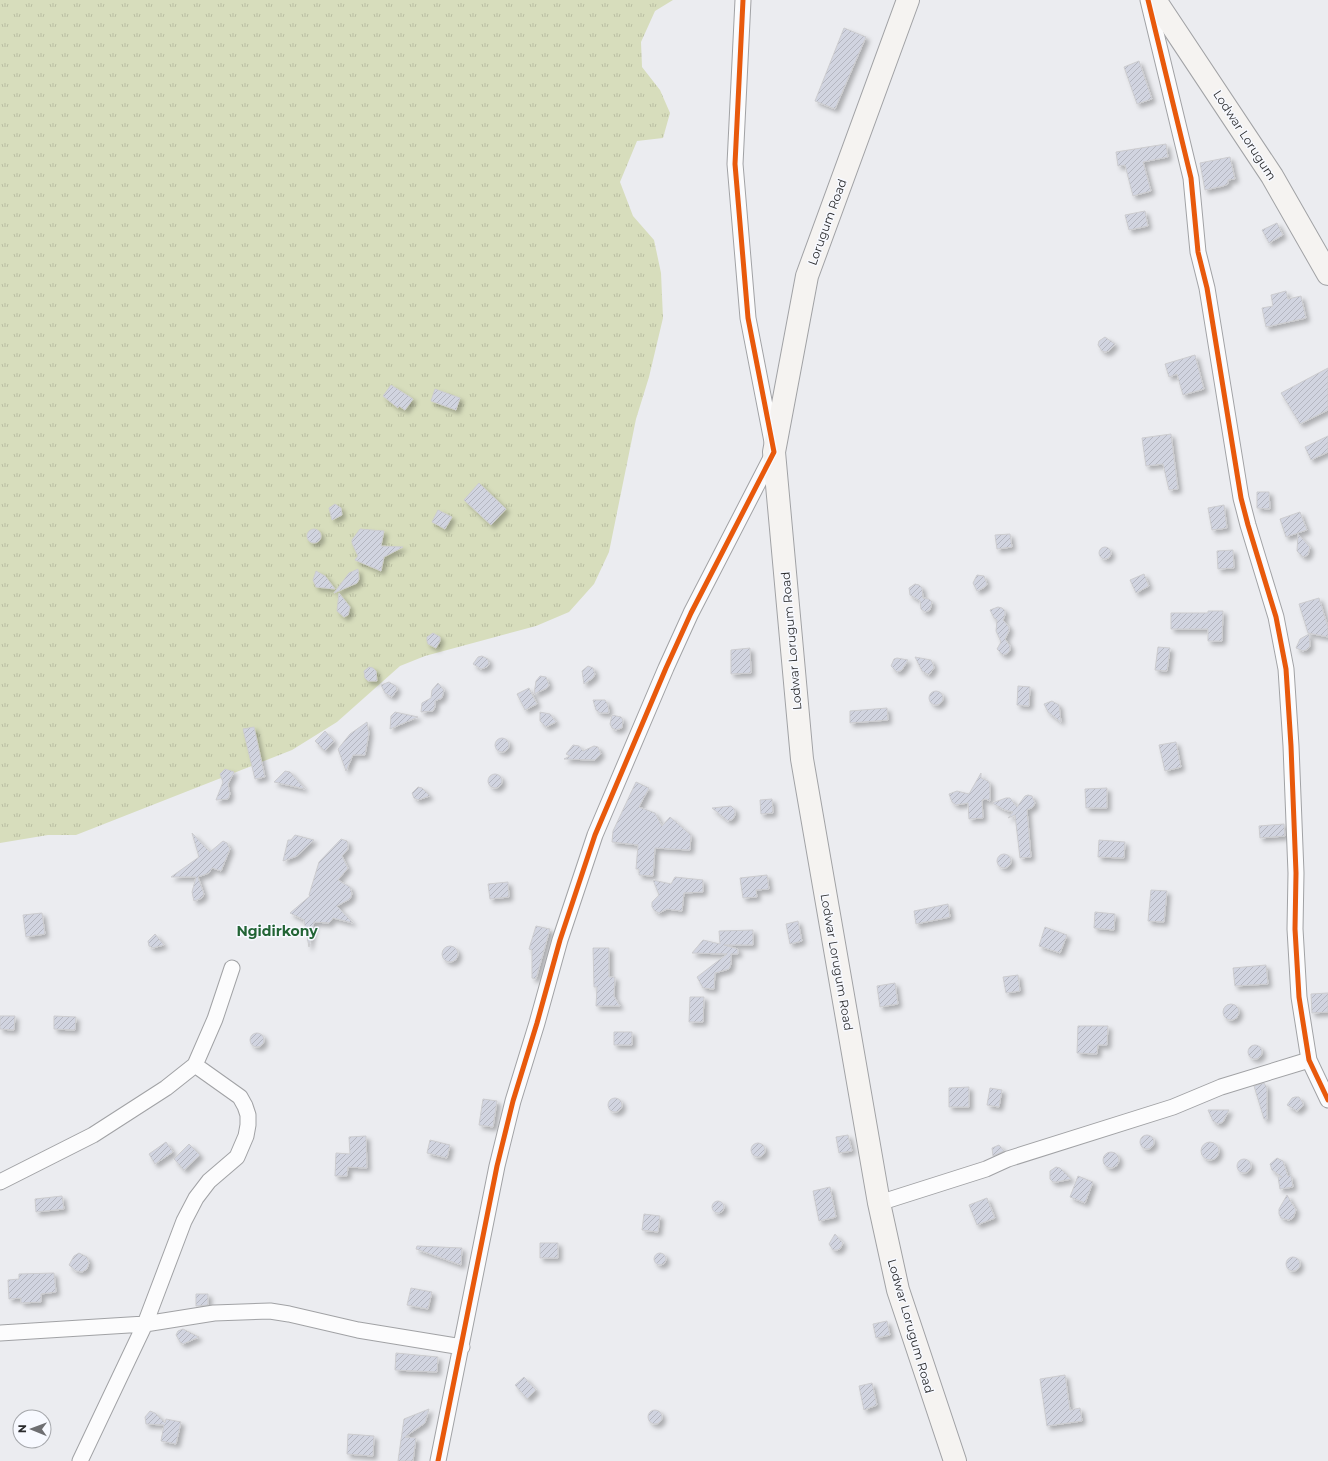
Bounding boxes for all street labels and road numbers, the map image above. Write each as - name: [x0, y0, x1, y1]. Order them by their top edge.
- street label: Lodwar Lorugum: [1210, 87, 1280, 183]
- street label: Lorugum Road: [804, 177, 850, 267]
- street label: Lodwar Lorugum Road: [777, 571, 805, 711]
- street label: Lodwar Lorugum Road: [818, 892, 856, 1032]
- street label: Lodwar Lorugum Road: [885, 1257, 937, 1395]

